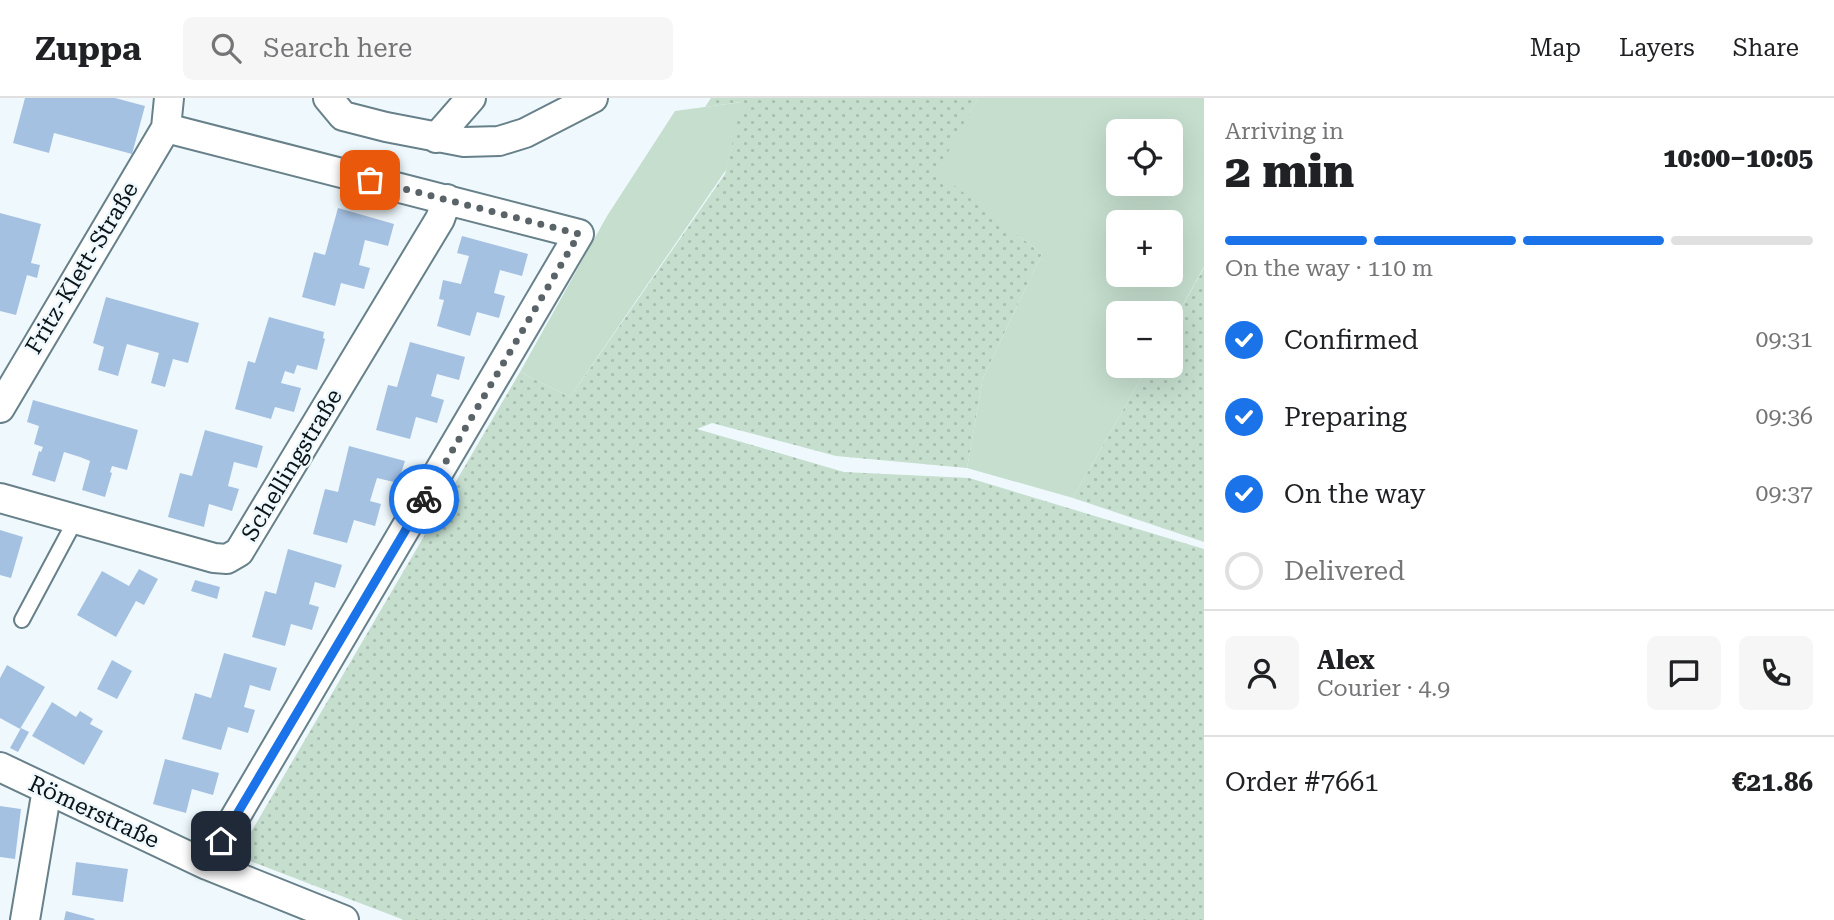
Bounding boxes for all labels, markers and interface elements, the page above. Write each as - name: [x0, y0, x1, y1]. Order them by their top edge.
- search box: [183, 17, 673, 80]
- text: Zuppa: [35, 29, 141, 68]
- icon: search: [207, 29, 245, 67]
- text: Search here: [263, 33, 412, 63]
- text: Map: [1530, 34, 1581, 62]
- text: Layers: [1619, 34, 1695, 62]
- text: Share: [1733, 34, 1799, 62]
- text: Arriving in: [1225, 118, 1344, 145]
- map controls: [1106, 119, 1183, 378]
- button: locate: [1106, 119, 1183, 196]
- text: 10:00–10:05: [1663, 143, 1813, 173]
- text: 2 min: [1225, 144, 1354, 198]
- pin: [340, 150, 400, 210]
- icon: bag: [351, 161, 389, 199]
- street label: Fritz-Klett-Straße: [20, 177, 144, 359]
- button: +: [1106, 210, 1183, 287]
- text: On the way · 110 m: [1225, 255, 1433, 282]
- button: −: [1106, 301, 1183, 378]
- icon: check: [1225, 321, 1263, 359]
- text: Confirmed: [1284, 325, 1419, 355]
- text: 09:31: [1756, 326, 1813, 353]
- street label: Schellingstraße: [236, 384, 348, 546]
- icon: check: [1225, 398, 1263, 436]
- text: Preparing: [1284, 402, 1407, 432]
- text: 09:36: [1756, 403, 1813, 430]
- courier: [389, 464, 459, 534]
- icon: check: [1225, 475, 1263, 513]
- text: On the way: [1284, 479, 1425, 509]
- icon: bike: [405, 480, 443, 518]
- text: 09:37: [1756, 480, 1813, 507]
- text: Delivered: [1284, 556, 1405, 586]
- button: person: [1225, 636, 1299, 710]
- button: chat: [1647, 636, 1721, 710]
- button: phone: [1739, 636, 1813, 710]
- text: Alex: [1317, 645, 1375, 675]
- text: Courier · 4.9: [1317, 675, 1450, 702]
- text: Order #7661: [1225, 767, 1379, 797]
- text: €21.86: [1732, 767, 1813, 797]
- street label: Römerstraße: [24, 770, 164, 854]
- pin: [191, 811, 251, 871]
- icon: home: [202, 822, 240, 860]

